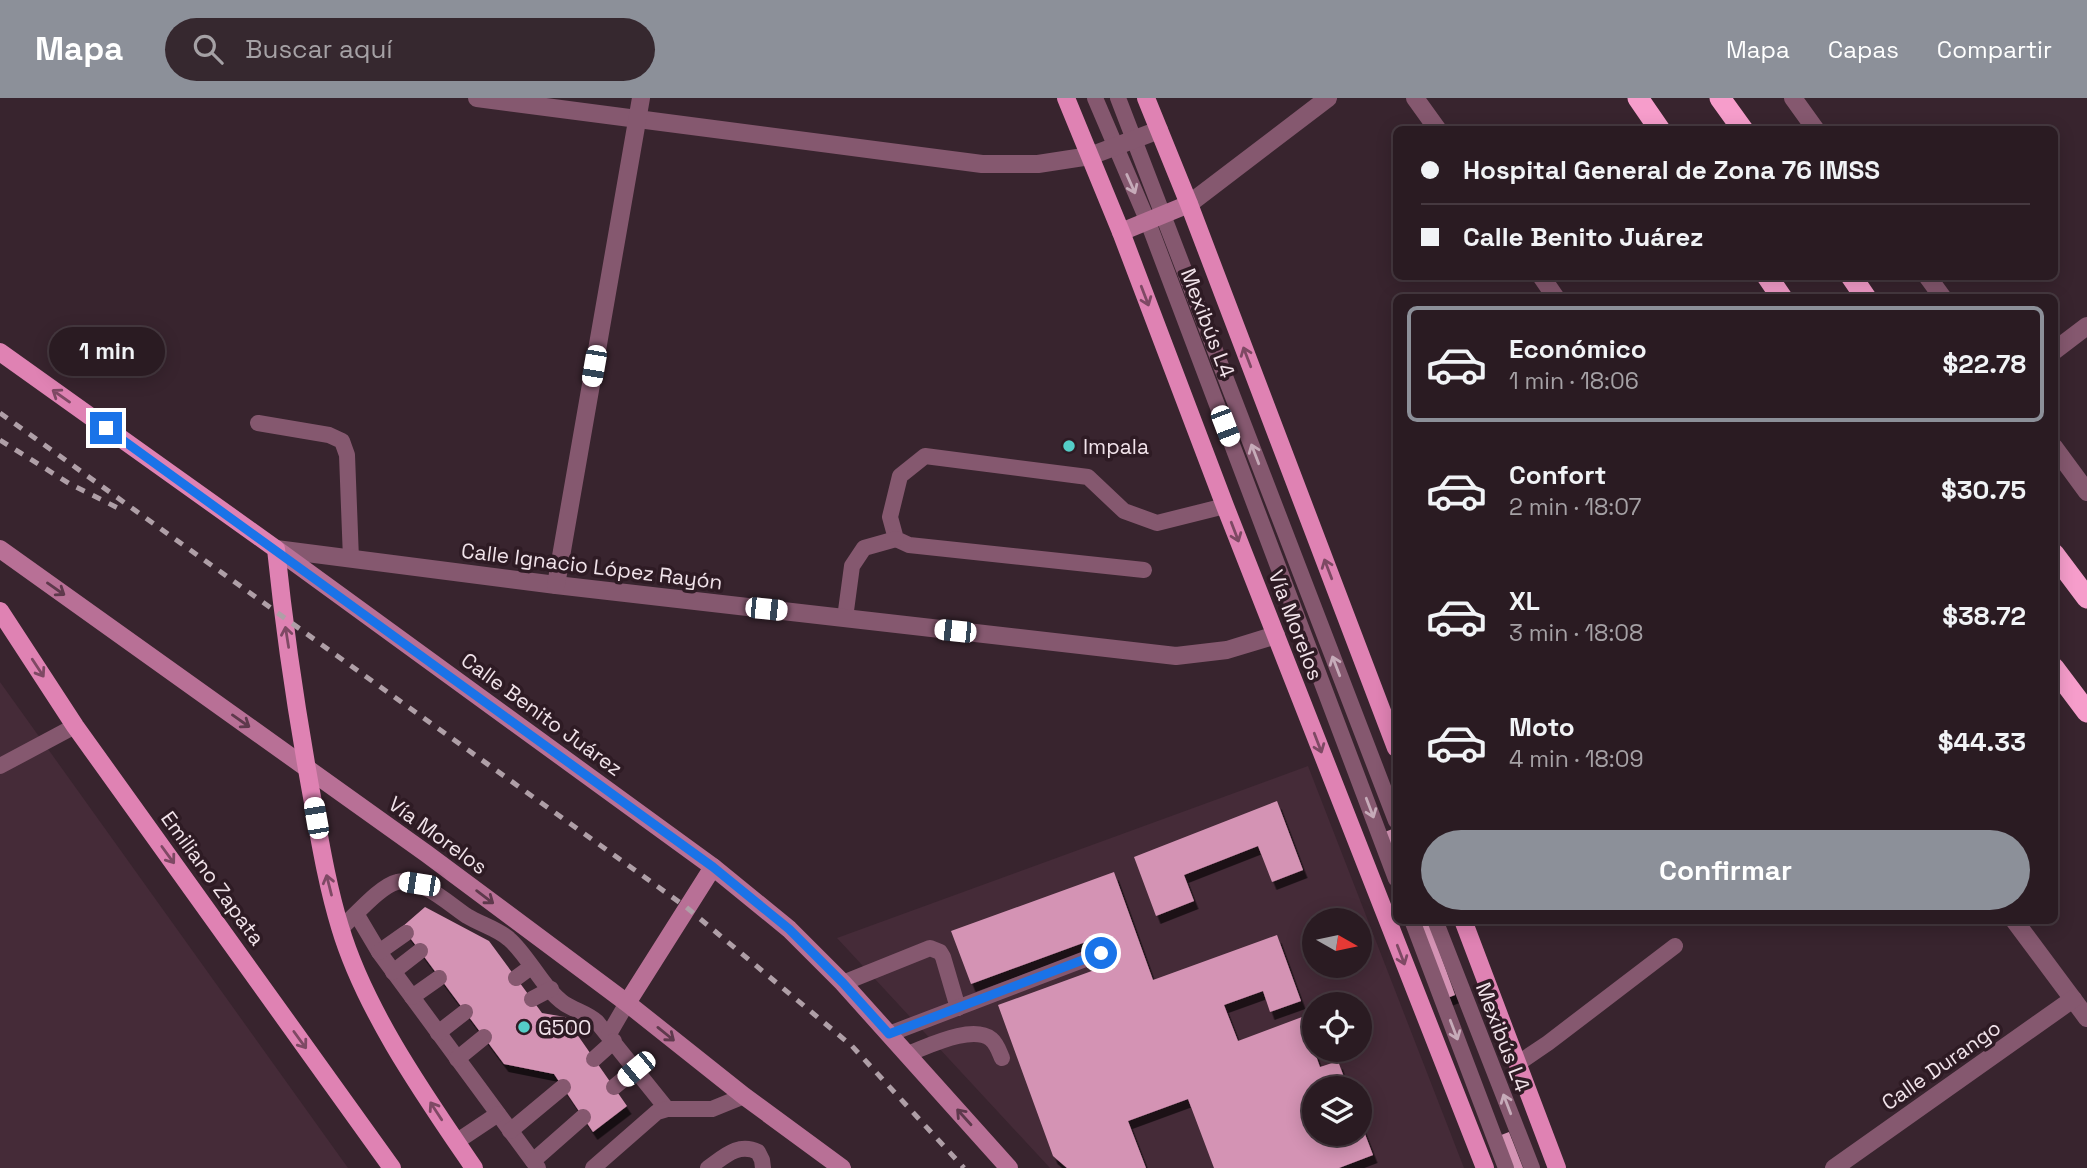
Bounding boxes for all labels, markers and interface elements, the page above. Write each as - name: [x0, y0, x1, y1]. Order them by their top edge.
- search box: [165, 18, 655, 81]
- text: Mapa: [35, 28, 123, 70]
- icon: search: [189, 30, 227, 68]
- text: Buscar aquí: [245, 32, 393, 66]
- text: Mapa: [1726, 34, 1790, 65]
- text: Capas: [1828, 34, 1899, 65]
- text: Compartir: [1937, 34, 2052, 65]
- text: Hospital General de Zona 76 IMSS: [1463, 153, 1880, 187]
- one-way arrow: [1125, 172, 1138, 194]
- text: Calle Benito Juárez: [1463, 220, 1703, 254]
- street label: Mexibús L4: [1175, 265, 1241, 381]
- one-way arrow: [1140, 285, 1153, 307]
- callout: 1 min: [48, 327, 164, 376]
- text: Económico: [1509, 332, 1647, 366]
- icon: car: [1425, 333, 1488, 396]
- text: 1 min: [79, 336, 135, 366]
- car: [581, 343, 608, 389]
- one-way arrow: [1240, 346, 1253, 368]
- text: $22.78: [1942, 347, 2026, 381]
- text: 1 min · 18:06: [1509, 366, 1639, 396]
- one-way arrow: [52, 389, 71, 403]
- car: [1208, 403, 1243, 449]
- route end: [90, 412, 122, 444]
- place label: Impala: [1083, 433, 1149, 460]
- marker: Impala: [1061, 438, 1077, 454]
- one-way arrow: [1248, 443, 1261, 465]
- text: Confort: [1509, 458, 1606, 492]
- icon: car: [1425, 459, 1488, 522]
- text: $30.75: [1941, 473, 2026, 507]
- text: 2 min · 18:07: [1509, 492, 1641, 522]
- one-way arrow: [1230, 520, 1243, 542]
- street label: Calle Ignacio López Rayón: [460, 537, 724, 595]
- one-way arrow: [1321, 559, 1334, 581]
- street label: Vía Morelos: [1263, 566, 1329, 684]
- one-way arrow: [46, 582, 65, 596]
- text: XL: [1509, 584, 1540, 618]
- icon: car: [1425, 585, 1488, 648]
- car: [745, 596, 788, 622]
- text: $38.72: [1942, 599, 2026, 633]
- car: [934, 618, 977, 644]
- text: 3 min · 18:08: [1509, 618, 1643, 648]
- one-way arrow: [280, 626, 293, 649]
- street label: Calle Benito Juárez: [456, 646, 628, 782]
- one-way arrow: [1329, 656, 1342, 678]
- one-way arrow: [30, 658, 45, 677]
- text: Moto: [1509, 710, 1575, 744]
- icon: car: [1425, 711, 1488, 774]
- one-way arrow: [231, 713, 250, 728]
- text: $44.33: [1938, 725, 2026, 759]
- one-way arrow: [1313, 732, 1326, 754]
- text: 4 min · 18:09: [1509, 744, 1644, 774]
- street label: Vía Morelos: [383, 790, 493, 880]
- car: [303, 795, 330, 841]
- one-way arrow: [1365, 796, 1377, 818]
- street label: Emiliano Zapata: [155, 806, 271, 950]
- button: Confirmar: [1421, 830, 2030, 910]
- one-way arrow: [161, 845, 175, 864]
- car: [397, 870, 442, 898]
- one-way arrow: [322, 874, 335, 897]
- one-way arrow: [475, 890, 494, 904]
- north arrow: [1302, 908, 1372, 978]
- map controls: [1302, 908, 1372, 1146]
- route start: [1085, 937, 1117, 969]
- one-way arrow: [1396, 944, 1409, 966]
- street label: Mexibús L4: [1470, 979, 1536, 1095]
- button: locate: [1302, 992, 1372, 1062]
- place label: G500: [538, 1014, 591, 1041]
- street label: Calle Durango: [1876, 1014, 2006, 1116]
- marker: G500: [516, 1019, 532, 1035]
- one-way arrow: [1448, 1019, 1461, 1041]
- one-way arrow: [657, 1026, 675, 1042]
- one-way arrow: [293, 1030, 308, 1049]
- car: [614, 1047, 659, 1091]
- button: layers: [1302, 1076, 1372, 1146]
- one-way arrow: [1500, 1094, 1513, 1116]
- one-way arrow: [429, 1102, 444, 1121]
- one-way arrow: [955, 1109, 972, 1126]

